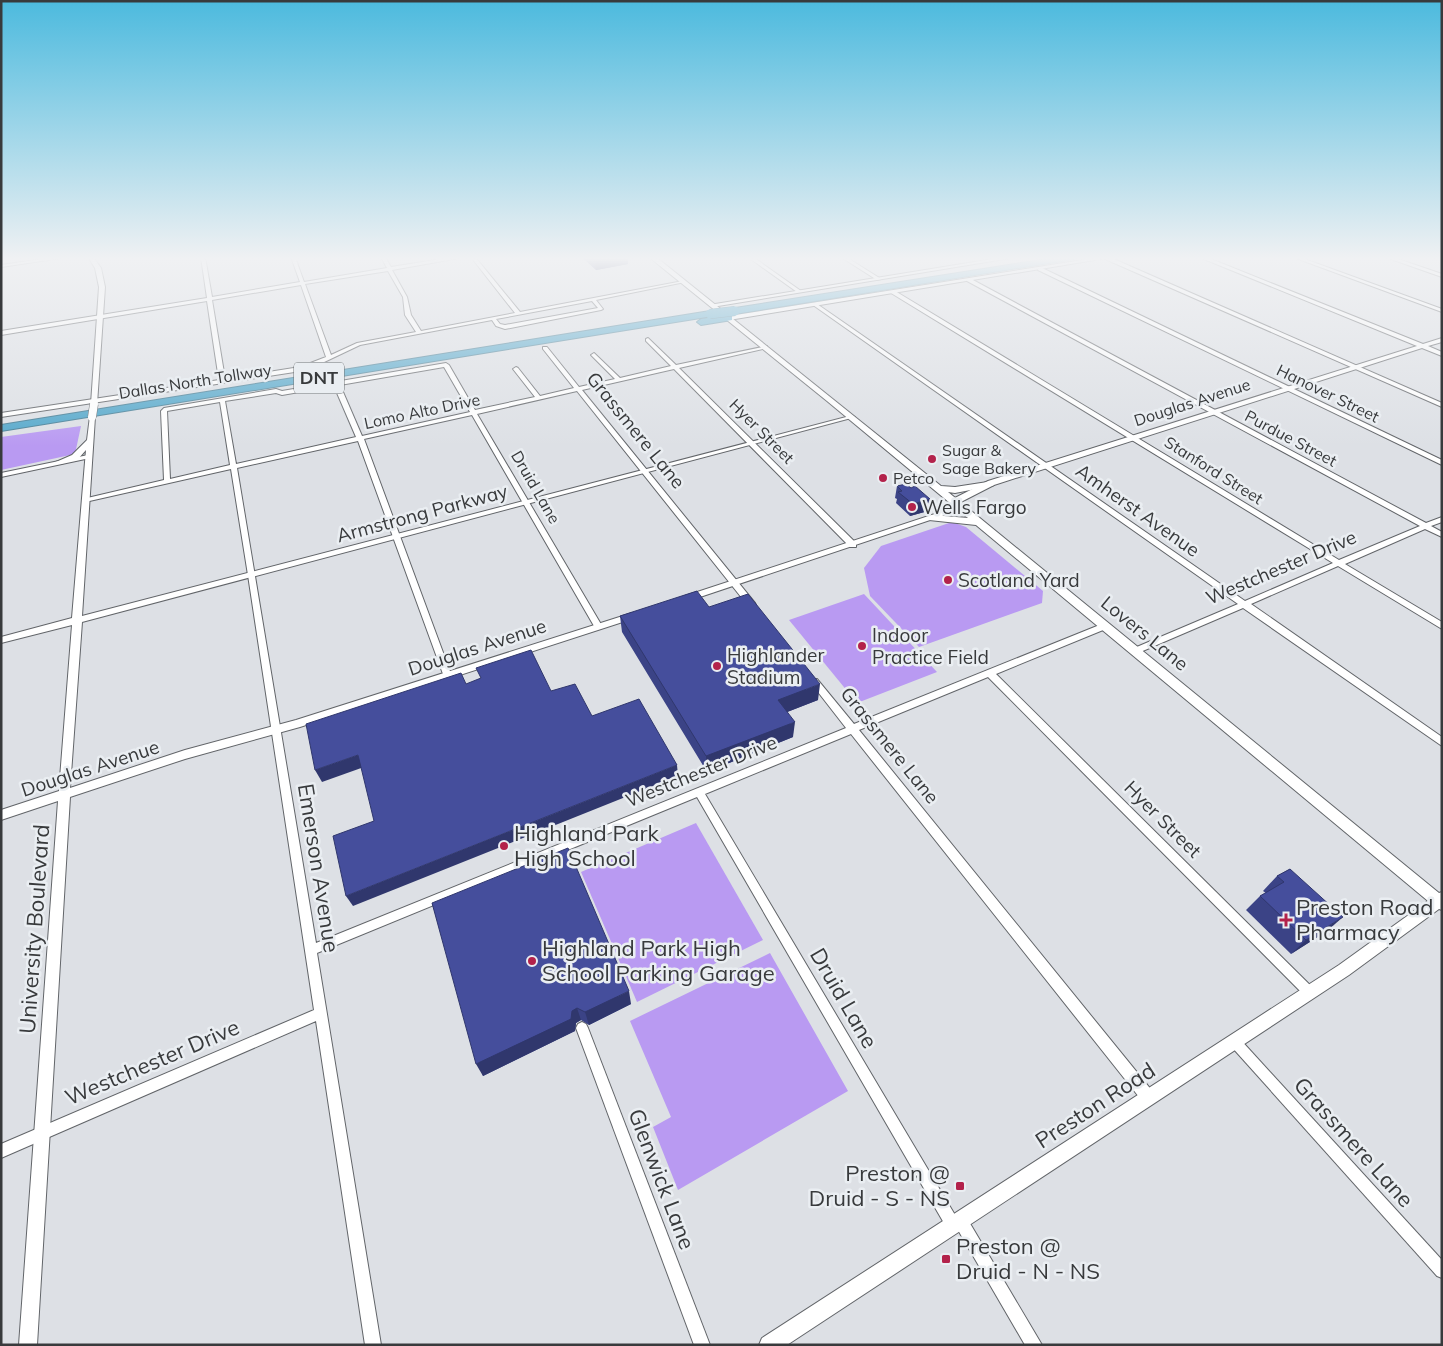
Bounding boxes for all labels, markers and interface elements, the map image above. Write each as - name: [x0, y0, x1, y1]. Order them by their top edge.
- street label: Dallas North Tollway: [117, 359, 273, 403]
- street label: Hanover Street: [1273, 360, 1383, 427]
- road number: DNT: [294, 362, 344, 393]
- street label: Grassmere Lane: [582, 367, 690, 493]
- street label: Douglas Avenue: [1131, 374, 1253, 430]
- street label: Lomo Alto Drive: [362, 389, 482, 433]
- street label: Hyer Street: [725, 394, 799, 468]
- street label: Purdue Street: [1242, 405, 1341, 471]
- street label: Stanford Street: [1161, 432, 1267, 509]
- place label: Sugar & Sage Bakery: [942, 440, 1037, 478]
- street label: Druid Lane: [507, 447, 565, 527]
- marker: Sugar & Sage Bakery: [926, 453, 938, 465]
- street label: Amherst Avenue: [1071, 458, 1205, 562]
- place label: Petco: [893, 468, 934, 488]
- marker: Petco: [877, 472, 889, 484]
- street label: Armstrong Parkway: [334, 479, 510, 547]
- place label: Wells Fargo: [922, 495, 1027, 519]
- marker: Wells Fargo: [906, 501, 918, 513]
- street label: Westchester Drive: [1202, 524, 1360, 610]
- place label: Scotland Yard: [958, 568, 1080, 592]
- marker: Scotland Yard: [942, 574, 954, 586]
- street label: Lovers Lane: [1096, 590, 1194, 676]
- street label: Douglas Avenue: [405, 613, 549, 681]
- place label: Indoor Practice Field: [872, 623, 989, 669]
- marker: Indoor Practice Field: [856, 640, 868, 652]
- place label: Highlander Stadium: [727, 643, 824, 689]
- marker: Highlander Stadium: [711, 660, 723, 672]
- street label: Grassmere Lane: [836, 682, 944, 808]
- street label: Westchester Drive: [622, 730, 780, 812]
- street label: Douglas Avenue: [18, 734, 162, 802]
- street label: Hyer Street: [1119, 775, 1207, 863]
- street label: Emerson Avenue: [292, 781, 346, 955]
- place label: Highland Park High School: [514, 819, 659, 872]
- street label: University Boulevard: [13, 823, 55, 1035]
- marker: Highland Park High School: [498, 840, 510, 852]
- place label: Preston Road Pharmacy: [1296, 893, 1433, 946]
- marker: Preston Road Pharmacy: [1280, 914, 1292, 926]
- place label: Highland Park High School Parking Garage: [542, 934, 775, 987]
- street label: Druid Lane: [804, 943, 884, 1053]
- marker: Highland Park High School Parking Garage: [526, 955, 538, 967]
- street label: Westchester Drive: [61, 1013, 243, 1111]
- street label: Preston Road: [1030, 1056, 1160, 1154]
- street label: Grassmere Lane: [1288, 1071, 1420, 1213]
- street label: Glenwick Lane: [622, 1105, 702, 1253]
- place label: Preston @ Druid - S - NS: [809, 1159, 950, 1212]
- marker: Preston @ Druid - S - NS: [954, 1180, 966, 1192]
- place label: Preston @ Druid - N - NS: [956, 1232, 1100, 1285]
- marker: Preston @ Druid - N - NS: [940, 1253, 952, 1265]

